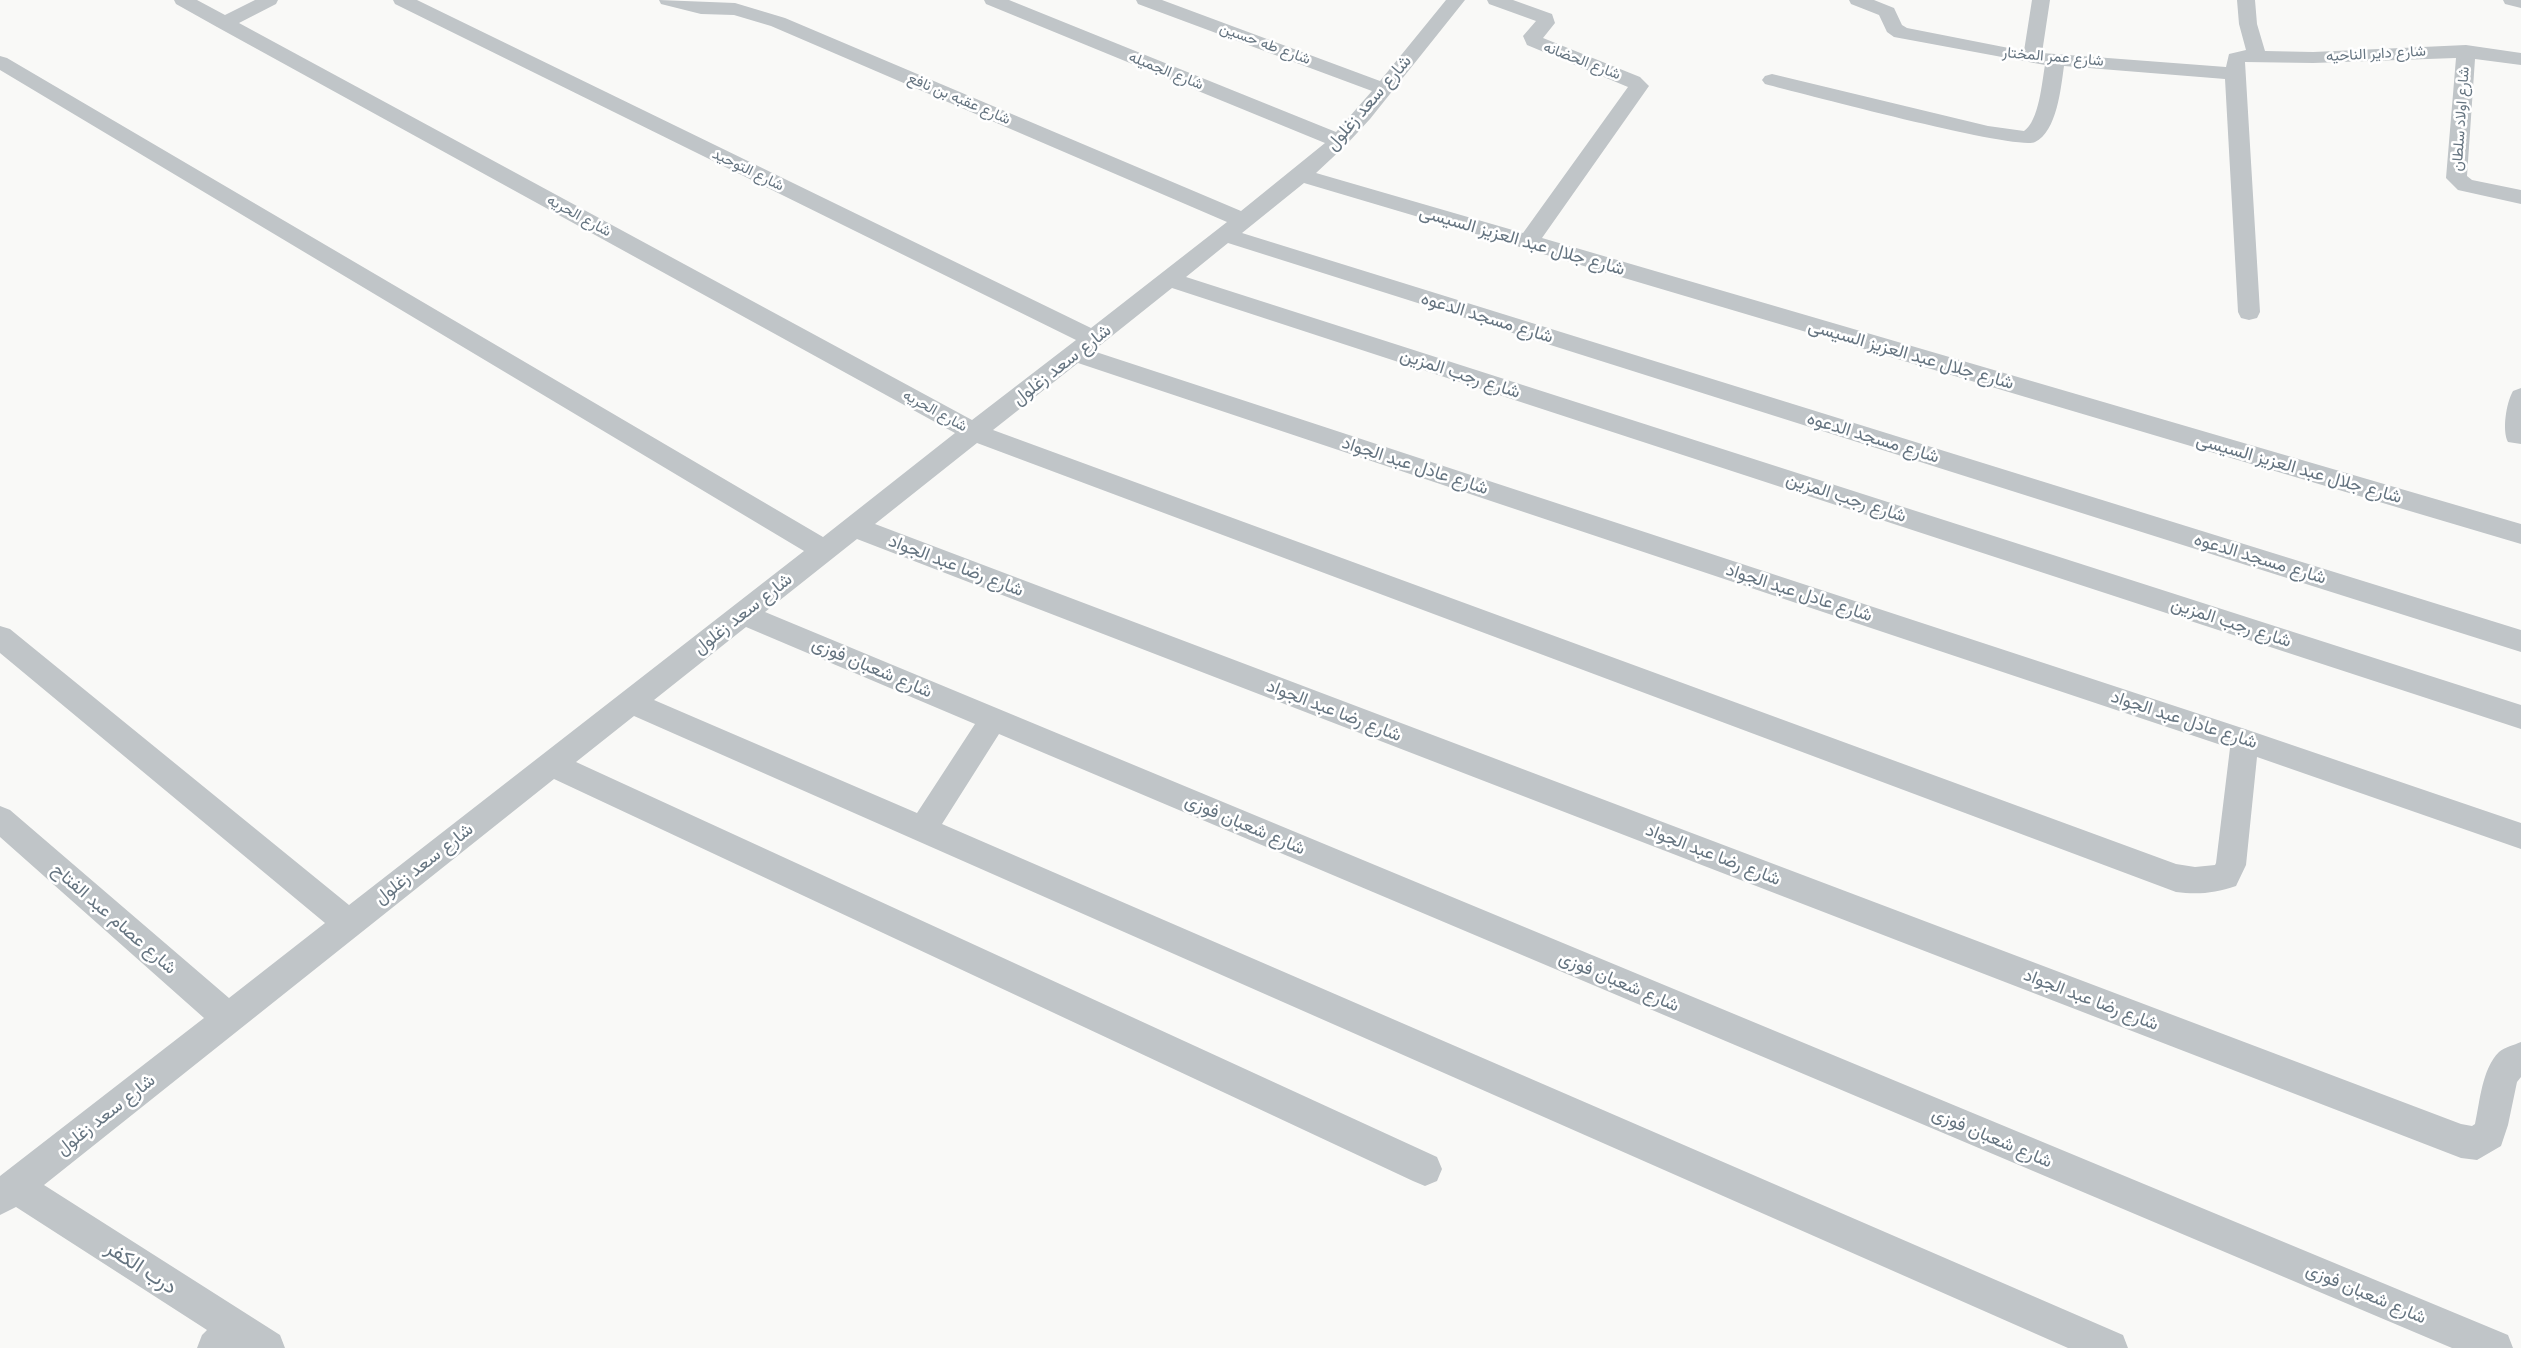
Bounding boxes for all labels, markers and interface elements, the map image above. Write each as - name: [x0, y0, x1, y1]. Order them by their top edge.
- street label: شارع طه حسين: [1217, 19, 1313, 69]
- street label: شارع الحضانه: [1541, 38, 1623, 84]
- street label: شارع داير الناحيه: [2326, 42, 2426, 66]
- street label: شارع عمر المختار: [2002, 44, 2104, 70]
- street label: شارع الجميله: [1126, 48, 1206, 94]
- street label: شارع سعد زغلول: [1322, 51, 1416, 155]
- street label: شارع اولاد سلطان: [2448, 66, 2474, 172]
- street label: شارع عقبه بن نافع: [905, 69, 1013, 129]
- street label: شارع التوحيد: [709, 145, 787, 195]
- street label: شارع الحريه: [544, 191, 614, 241]
- street label: شارع جلال عبد العزيز السيسى: [1417, 201, 1627, 281]
- street label: شارع مسجد الدعوه: [1418, 288, 1556, 348]
- street label: شارع جلال عبد العزيز السيسى: [1806, 315, 2016, 395]
- street label: شارع سعد زغلول: [1008, 320, 1116, 410]
- street label: شارع رجب المزين: [1397, 344, 1523, 404]
- street label: شارع الحريه: [900, 386, 970, 436]
- street label: شارع مسجد الدعوه: [1804, 408, 1942, 468]
- street label: شارع جلال عبد العزيز السيسى: [2194, 429, 2404, 509]
- street label: شارع عادل عبد الجواد: [1339, 432, 1491, 500]
- street label: شارع رجب المزين: [1783, 468, 1909, 528]
- street label: شارع مسجد الدعوه: [2191, 529, 2329, 589]
- street label: شارع رضا عبد الجواد: [885, 530, 1027, 602]
- street label: شارع عادل عبد الجواد: [1723, 559, 1875, 627]
- street label: شارع سعد زغلول: [689, 569, 797, 659]
- street label: شارع رجب المزين: [2168, 593, 2294, 653]
- street label: شارع شعبان فوزى: [809, 633, 935, 703]
- street label: شارع رضا عبد الجواد: [1263, 675, 1405, 747]
- street label: شارع عادل عبد الجواد: [2108, 686, 2260, 754]
- street label: شارع شعبان فوزى: [1182, 790, 1308, 860]
- street label: شارع سعد زغلول: [370, 819, 478, 909]
- street label: شارع رضا عبد الجواد: [1642, 819, 1784, 891]
- street label: شارع عصام عبد الفتاح: [47, 859, 181, 979]
- street label: شارع شعبان فوزى: [1556, 947, 1682, 1017]
- street label: شارع رضا عبد الجواد: [2020, 964, 2162, 1036]
- street label: شارع سعد زغلول: [52, 1070, 160, 1160]
- street label: شارع شعبان فوزى: [1929, 1103, 2055, 1173]
- street label: درب الكفر: [101, 1236, 181, 1300]
- street label: شارع شعبان فوزى: [2303, 1259, 2429, 1329]

